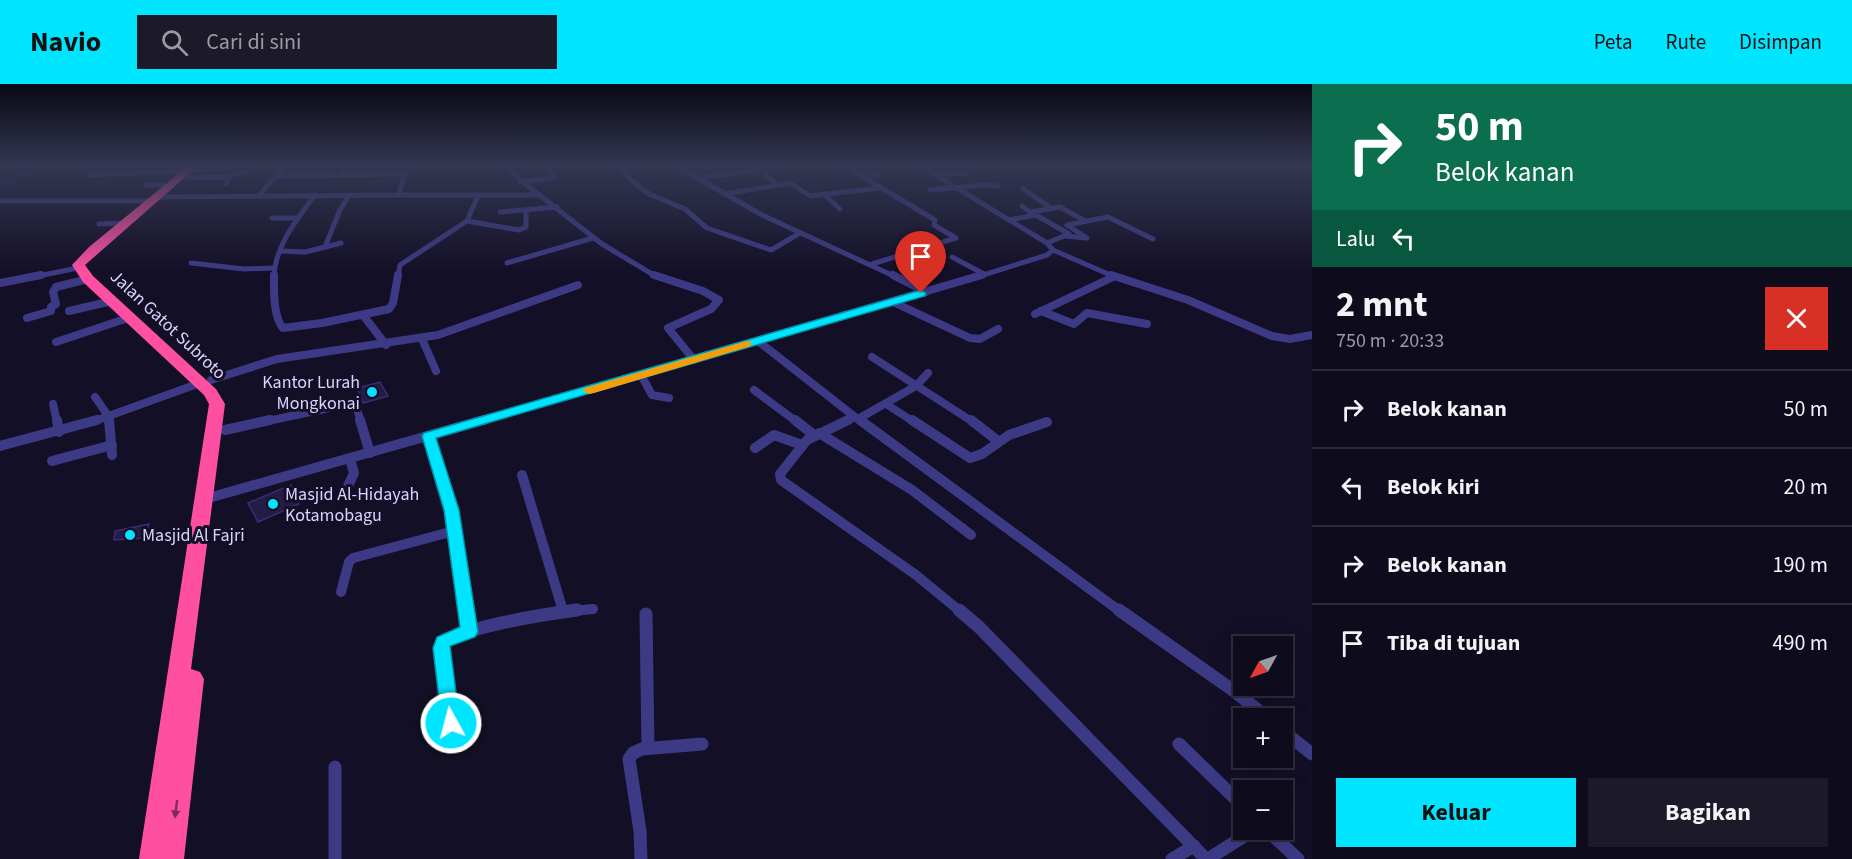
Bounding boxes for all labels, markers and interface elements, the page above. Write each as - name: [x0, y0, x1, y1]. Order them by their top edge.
- search box: [137, 15, 557, 69]
- text: Navio: [30, 22, 101, 62]
- icon: search: [158, 26, 191, 59]
- text: Cari di sini: [206, 26, 302, 58]
- text: Peta: [1594, 27, 1632, 57]
- text: Rute: [1665, 27, 1706, 57]
- text: Disimpan: [1739, 27, 1822, 57]
- text: 50 m: [1435, 97, 1524, 157]
- icon: right: [1336, 108, 1414, 186]
- text: Belok kanan: [1435, 153, 1574, 192]
- icon: left: [1387, 222, 1420, 255]
- text: Lalu: [1336, 223, 1375, 255]
- pin: [895, 231, 946, 293]
- icon: arrive: [904, 240, 937, 273]
- street label: Jalan Gatot Subroto: [105, 265, 231, 385]
- text: 2 mnt: [1336, 279, 1427, 330]
- button: close: [1765, 287, 1828, 350]
- text: 750 m · 20:33: [1336, 327, 1444, 355]
- place label: Kantor Lurah Mongkonai: [262, 370, 360, 416]
- marker: Kantor Lurah Mongkonai: [365, 385, 379, 399]
- icon: right: [1336, 393, 1369, 426]
- text: Belok kanan: [1387, 393, 1507, 425]
- text: 50 m: [1783, 393, 1828, 425]
- icon: left: [1336, 471, 1369, 504]
- text: Belok kiri: [1387, 471, 1480, 503]
- text: 20 m: [1783, 471, 1828, 503]
- place label: Masjid Al-Hidayah Kotamobagu: [285, 482, 419, 528]
- marker: Masjid Al-Hidayah Kotamobagu: [266, 497, 280, 511]
- place label: Masjid Al Fajri: [142, 523, 245, 548]
- marker: Masjid Al Fajri: [123, 528, 137, 542]
- icon: right: [1336, 549, 1369, 582]
- text: Belok kanan: [1387, 549, 1507, 581]
- text: 190 m: [1773, 549, 1828, 581]
- icon: arrive: [1336, 627, 1369, 660]
- text: Tiba di tujuan: [1387, 627, 1520, 659]
- text: 490 m: [1773, 627, 1828, 659]
- north arrow: [1233, 636, 1293, 696]
- map controls: [1233, 636, 1293, 840]
- position arrow: [419, 691, 483, 755]
- button: +: [1233, 708, 1293, 768]
- button: Keluar: [1336, 778, 1576, 847]
- button: Bagikan: [1588, 778, 1828, 847]
- button: −: [1233, 780, 1293, 840]
- one-way arrow: [171, 799, 180, 818]

